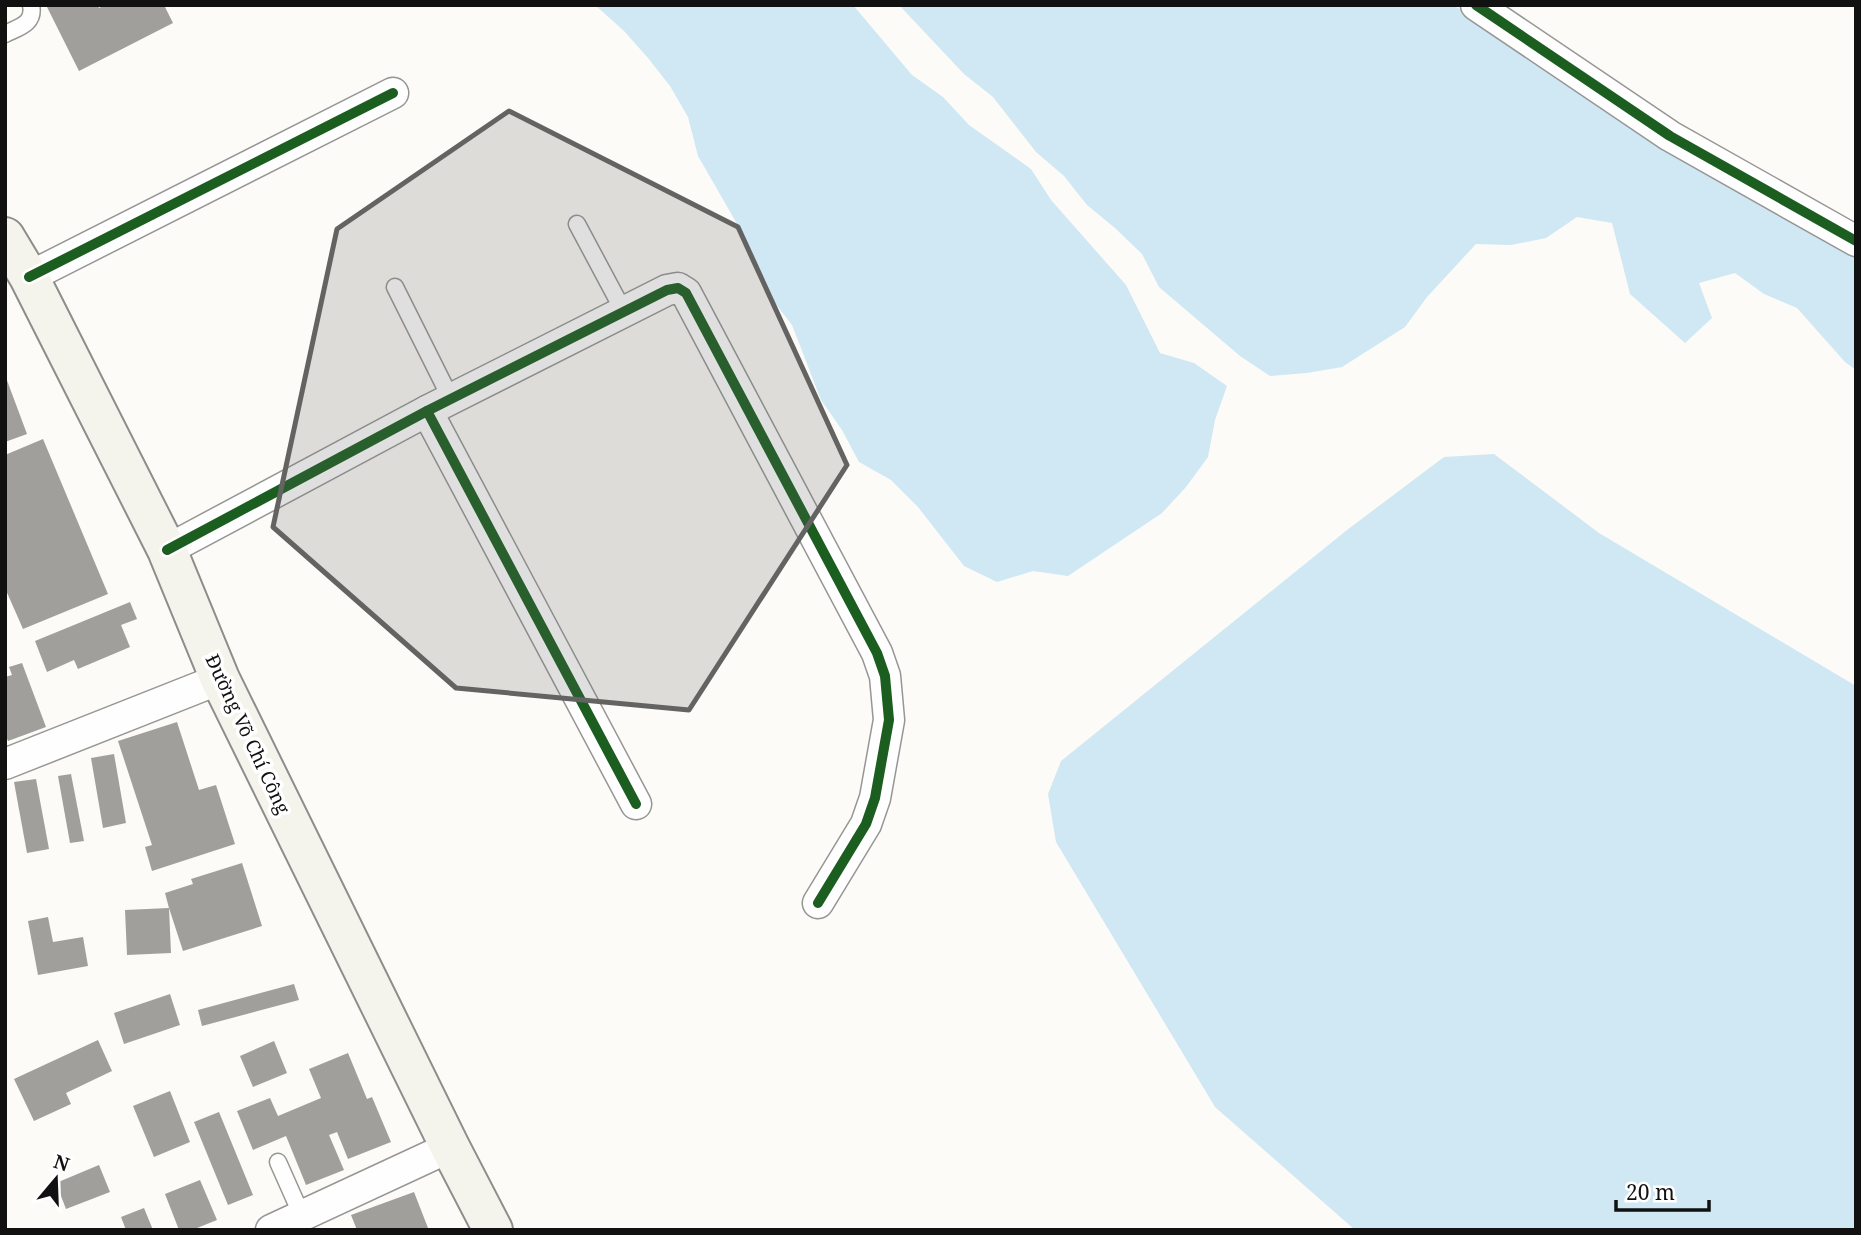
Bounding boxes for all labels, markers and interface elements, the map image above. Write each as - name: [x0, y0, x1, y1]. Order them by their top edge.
- street label: Đường Võ Chí Công: [200, 650, 296, 818]
- north arrow: [21, 1144, 91, 1214]
- text: N: [50, 1148, 73, 1178]
- scale bar: [1616, 1168, 1709, 1212]
- text: 20 m: [1626, 1178, 1675, 1206]

